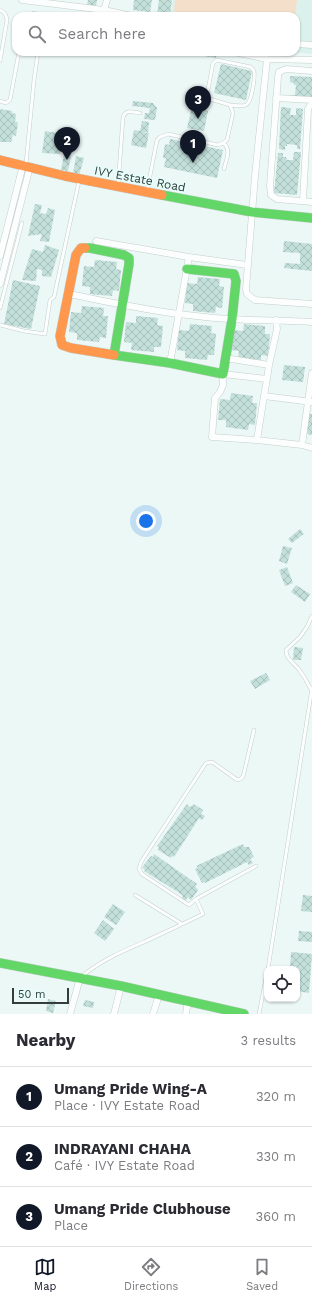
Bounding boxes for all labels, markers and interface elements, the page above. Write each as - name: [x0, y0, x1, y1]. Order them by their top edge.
- search box: [12, 12, 300, 56]
- icon: search: [26, 23, 48, 45]
- text: Search here: [58, 25, 146, 43]
- pin: 3: [185, 86, 211, 119]
- pin: 2: [54, 127, 80, 160]
- pin: 1: [180, 130, 206, 163]
- street label: IVY Estate Road: [93, 163, 187, 195]
- your location: [136, 511, 156, 531]
- map controls: [264, 966, 300, 1002]
- button: locate: [264, 966, 300, 1002]
- scale bar: [12, 986, 69, 1005]
- text: 50 m: [18, 988, 45, 1001]
- text: Nearby: [16, 1030, 75, 1050]
- text: 3 results: [241, 1033, 296, 1048]
- text: Umang Pride Wing-A: [54, 1080, 207, 1098]
- text: 1: [26, 1089, 32, 1104]
- text: 320 m: [256, 1089, 296, 1104]
- text: Place · IVY Estate Road: [54, 1098, 200, 1113]
- text: INDRAYANI CHAHA: [54, 1140, 191, 1158]
- text: 2: [25, 1149, 33, 1164]
- text: 330 m: [256, 1149, 296, 1164]
- text: Café · IVY Estate Road: [54, 1158, 195, 1173]
- text: Umang Pride Clubhouse: [54, 1200, 231, 1218]
- text: 3: [25, 1209, 33, 1224]
- text: 360 m: [256, 1209, 296, 1224]
- text: Place: [54, 1218, 88, 1233]
- tab: Map: [34, 1256, 56, 1293]
- tab: Directions: [124, 1256, 178, 1293]
- tab: Saved: [246, 1256, 278, 1293]

